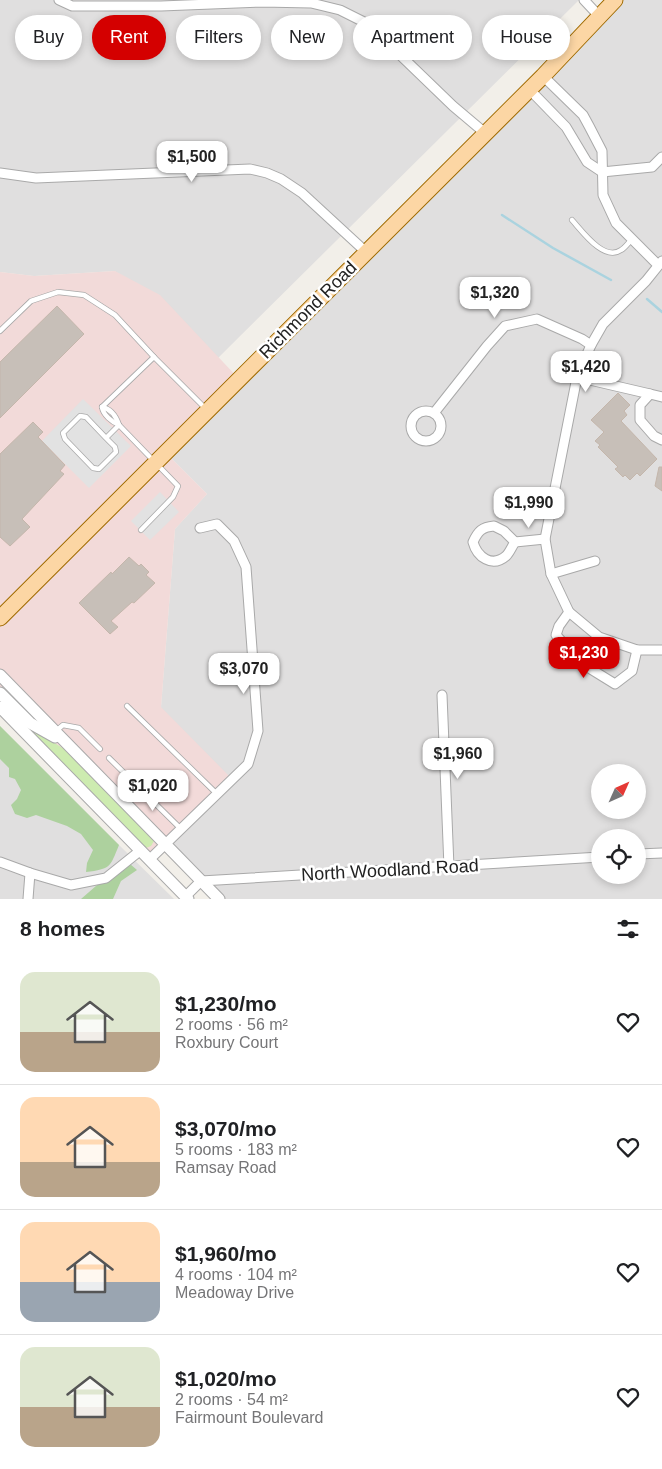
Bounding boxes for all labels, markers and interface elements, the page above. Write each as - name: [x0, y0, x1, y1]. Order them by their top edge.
- chip: Buy: [15, 15, 82, 60]
- chip: Rent: [92, 15, 166, 60]
- chip: Filters: [176, 15, 261, 60]
- chip: New: [271, 15, 343, 60]
- chip: Apartment: [353, 15, 472, 60]
- chip: House: [482, 15, 570, 60]
- pin: $1,500: [151, 140, 233, 183]
- text: $1,500: [168, 148, 216, 165]
- street label: Richmond Road: [255, 257, 361, 363]
- pin: $1,320: [454, 276, 536, 319]
- text: $1,320: [471, 284, 519, 301]
- pin: $1,420: [545, 350, 627, 393]
- text: $1,420: [562, 358, 610, 375]
- pin: $1,990: [488, 486, 570, 529]
- text: $1,990: [505, 494, 553, 511]
- pin: $1,230: [543, 636, 625, 679]
- text: $1,230: [560, 644, 608, 661]
- pin: $3,070: [203, 652, 285, 695]
- text: $3,070: [220, 660, 268, 677]
- pin: $1,960: [417, 738, 499, 780]
- text: $1,960: [434, 745, 482, 762]
- north arrow: [591, 764, 646, 819]
- map controls: [591, 764, 646, 884]
- pin: $1,020: [112, 770, 194, 812]
- text: $1,020: [129, 777, 177, 794]
- button: locate: [591, 829, 646, 884]
- street label: North Woodland Road: [301, 855, 479, 885]
- icon: filters: [614, 915, 642, 943]
- text: 8 homes: [20, 917, 105, 940]
- icon: home: [60, 992, 120, 1052]
- text: $1,230/mo: [175, 992, 277, 1015]
- icon: heart: [614, 1008, 642, 1036]
- text: 2 rooms · 56 m²: [175, 1016, 288, 1033]
- text: Roxbury Court: [175, 1034, 278, 1051]
- icon: home: [60, 1117, 120, 1177]
- text: $3,070/mo: [175, 1117, 277, 1140]
- icon: heart: [614, 1133, 642, 1161]
- text: 5 rooms · 183 m²: [175, 1141, 297, 1158]
- text: Ramsay Road: [175, 1159, 276, 1176]
- icon: home: [60, 1242, 120, 1302]
- text: $1,960/mo: [175, 1242, 277, 1265]
- icon: heart: [614, 1258, 642, 1286]
- text: 4 rooms · 104 m²: [175, 1266, 297, 1283]
- text: Meadoway Drive: [175, 1284, 294, 1301]
- icon: home: [60, 1367, 120, 1427]
- text: $1,020/mo: [175, 1367, 277, 1390]
- icon: heart: [614, 1383, 642, 1411]
- text: 2 rooms · 54 m²: [175, 1391, 288, 1408]
- text: Fairmount Boulevard: [175, 1409, 324, 1426]

